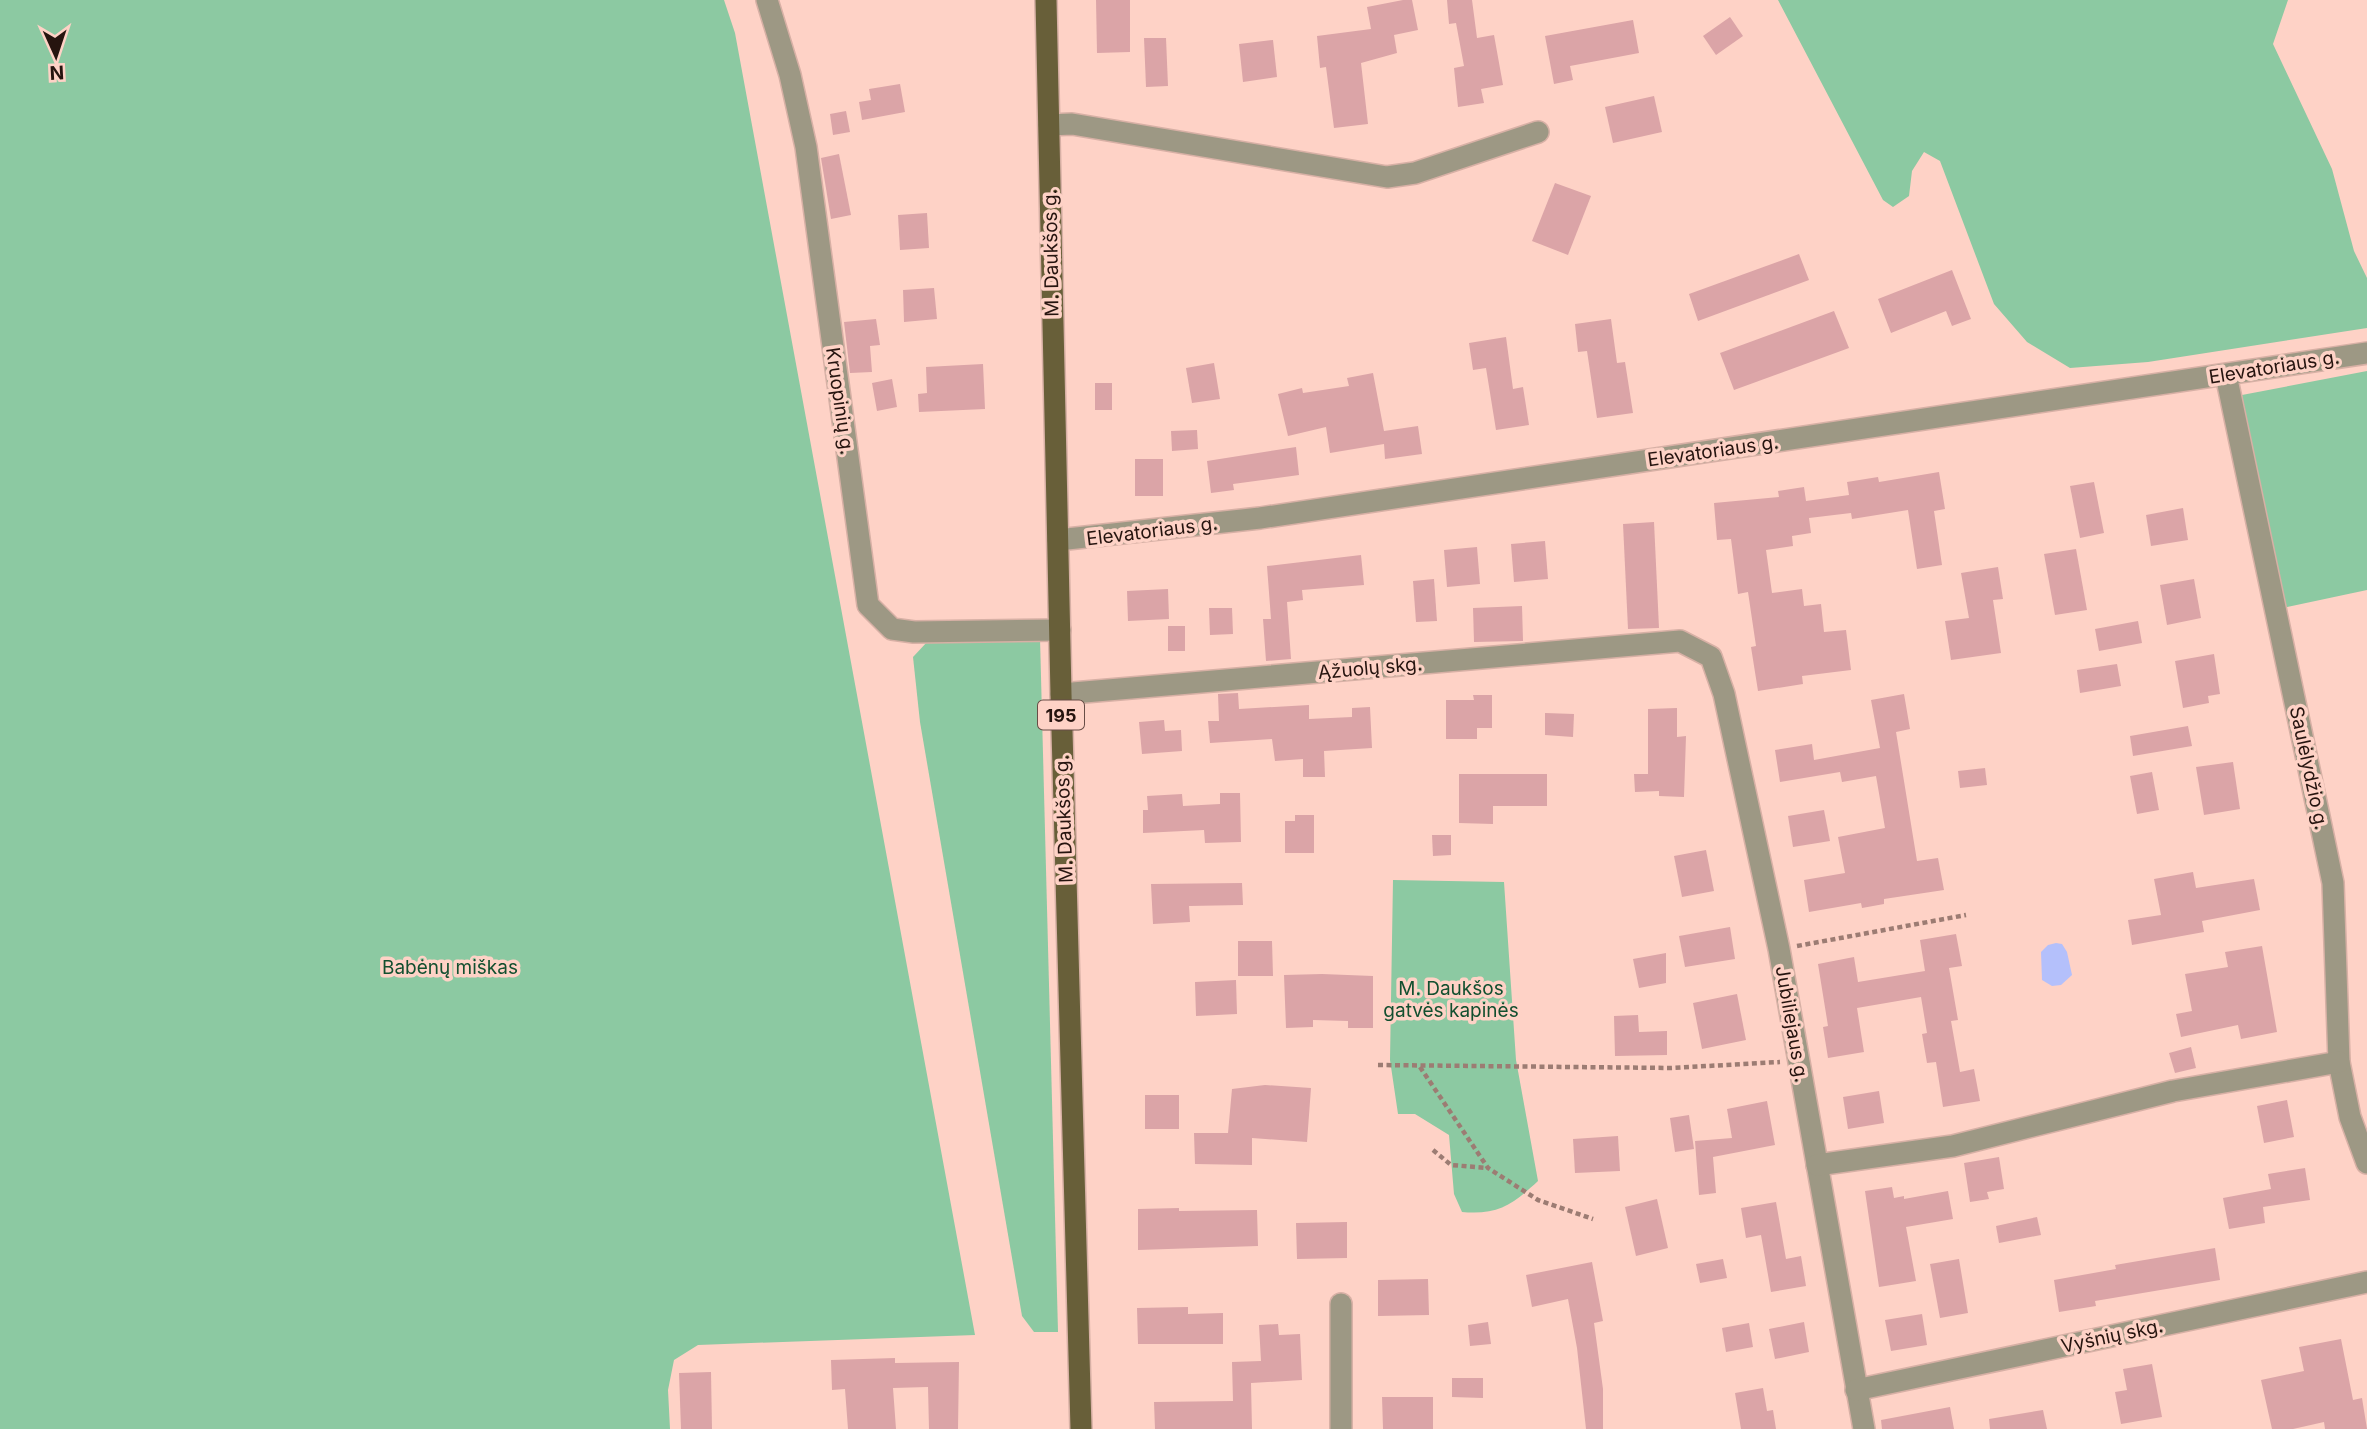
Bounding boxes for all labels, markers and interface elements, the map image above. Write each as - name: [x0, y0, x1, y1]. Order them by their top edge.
- north arrow: [21, 21, 91, 91]
- text: N: [49, 61, 65, 84]
- street label: M. Daukšos g.: [1038, 189, 1064, 317]
- street label: Elevatoriaus g.: [2207, 345, 2341, 389]
- street label: Kruopinių g.: [821, 346, 859, 456]
- street label: Elevatoriaus g.: [1646, 430, 1780, 472]
- street label: Elevatoriaus g.: [1085, 512, 1219, 550]
- street label: Ąžuolų skg.: [1317, 652, 1423, 684]
- road number: 195: [1038, 700, 1084, 730]
- street label: Saulėlydžio g.: [2285, 704, 2333, 832]
- street label: M. Daukšos g.: [1050, 755, 1078, 883]
- park label: Babėnų miškas: [382, 956, 518, 979]
- street label: Jubiliejaus g.: [1770, 964, 1814, 1084]
- park label: M. Daukšos gatvės kapinės: [1383, 977, 1519, 1022]
- street label: Vyšnių skg.: [2059, 1314, 2165, 1358]

